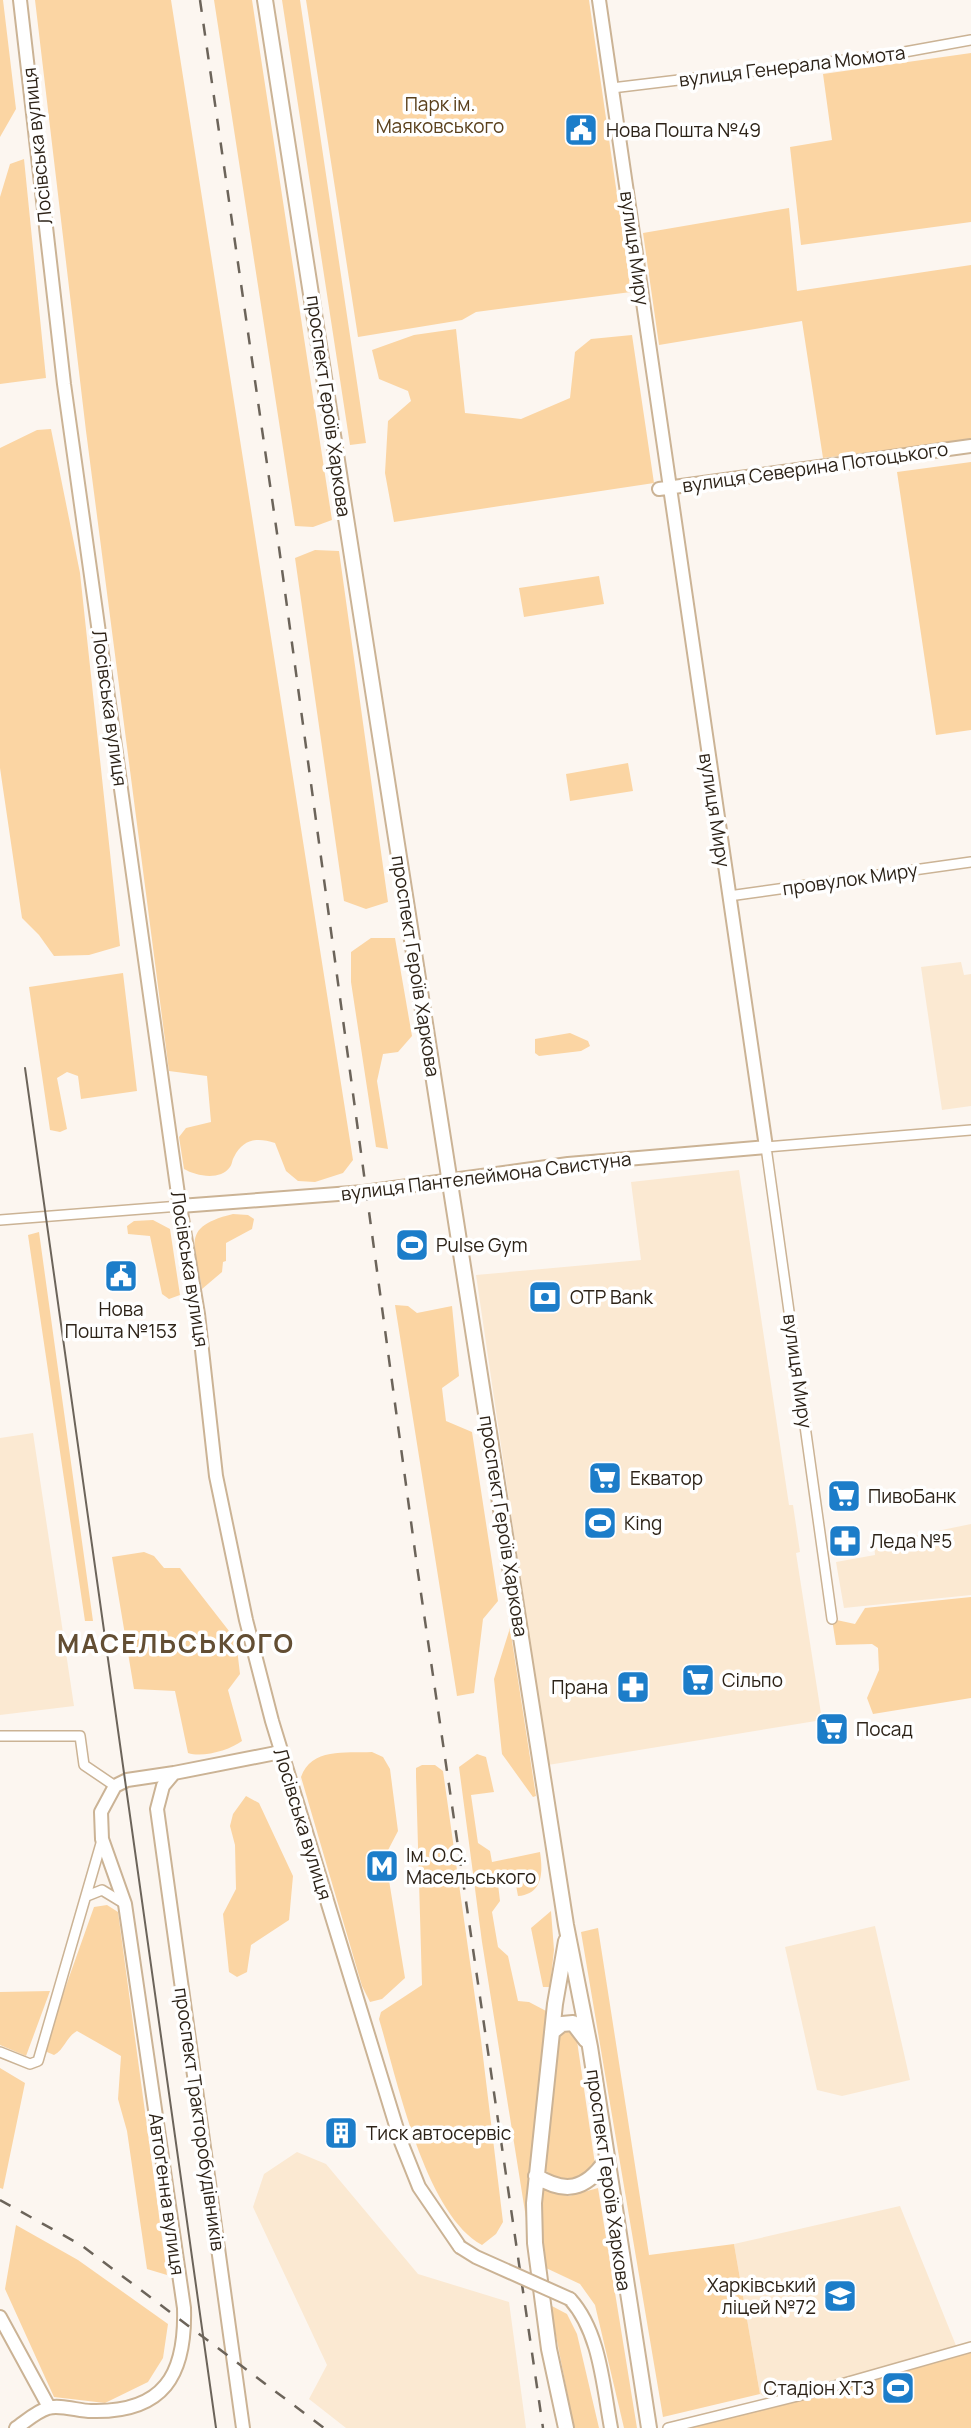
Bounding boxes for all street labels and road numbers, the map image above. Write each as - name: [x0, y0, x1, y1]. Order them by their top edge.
- street label: вулиця Генерала Момота: [677, 39, 907, 93]
- street label: Лосівська вулиця: [16, 66, 58, 226]
- street label: вулиця Миру: [614, 189, 656, 307]
- street label: проспект Героїв Харкова: [301, 293, 357, 519]
- street label: вулиця Северина Потоцького: [680, 435, 950, 499]
- street label: Лосівська вулиця: [86, 628, 134, 788]
- street label: вулиця Миру: [693, 751, 737, 869]
- street label: проспект Героїв Харкова: [386, 853, 446, 1079]
- street label: провулок Миру: [781, 857, 919, 901]
- street label: вулиця Пантелеймона Свистуна: [339, 1145, 633, 1207]
- street label: Лосівська вулиця: [165, 1189, 215, 1349]
- street label: вулиця Миру: [777, 1312, 819, 1430]
- street label: проспект Героїв Харкова: [474, 1413, 534, 1639]
- street label: Лосівська вулиця: [268, 1745, 338, 1903]
- street label: проспект Тракторобудівників: [169, 1986, 231, 2252]
- street label: проспект Героїв Харкова: [581, 2067, 637, 2293]
- street label: Автоґенна вулиця: [143, 2111, 191, 2277]

